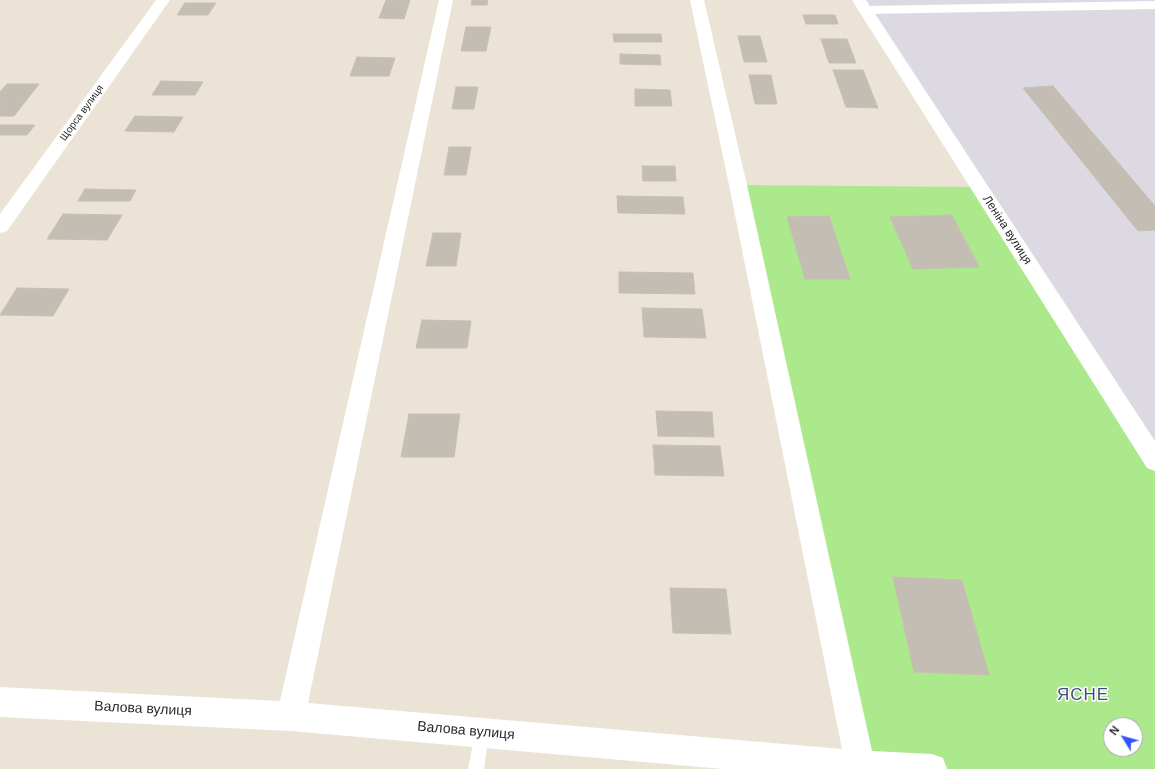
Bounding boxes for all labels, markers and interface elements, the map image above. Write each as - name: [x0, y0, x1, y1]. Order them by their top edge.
- street label: Щорса вулиця: [58, 83, 106, 143]
- street label: Леніна вулиця: [979, 193, 1035, 267]
- district label: ЯСНЕ: [1057, 685, 1109, 705]
- street label: Валова вулиця: [94, 698, 192, 720]
- north arrow: [1103, 717, 1143, 757]
- street label: Валова вулиця: [417, 718, 515, 744]
- text: N: [1107, 724, 1121, 737]

